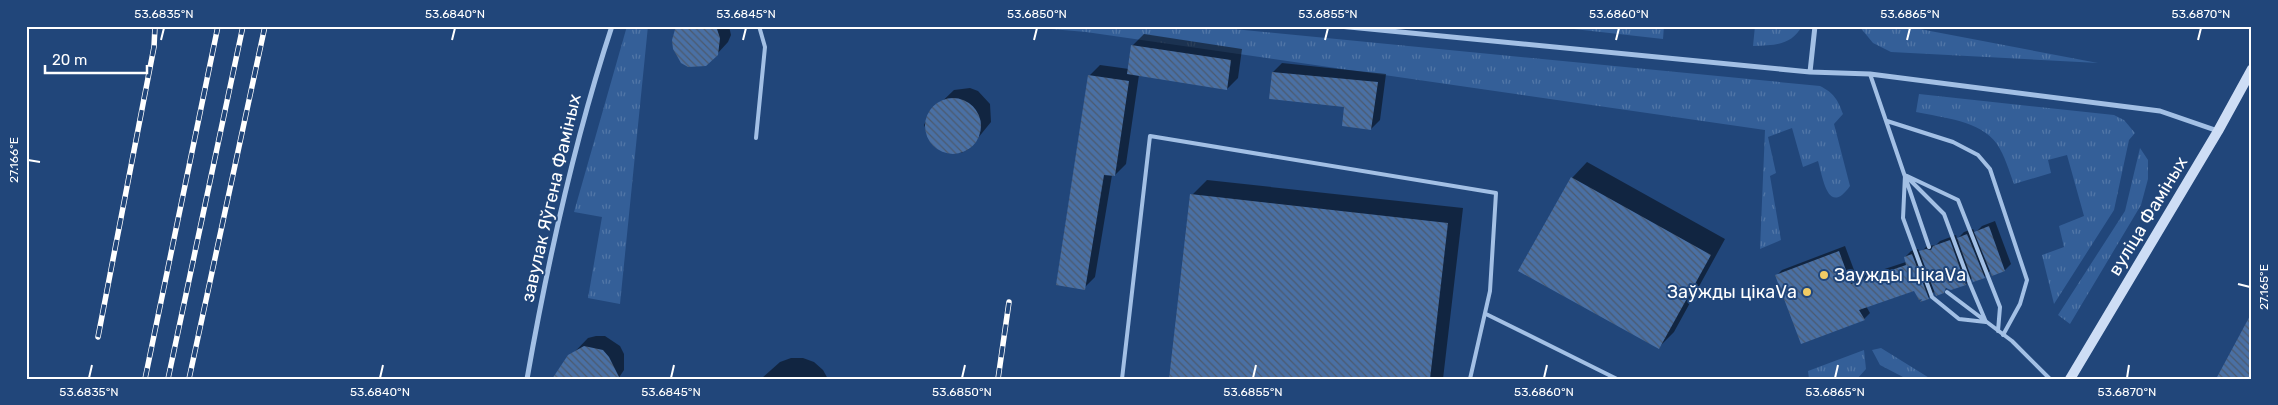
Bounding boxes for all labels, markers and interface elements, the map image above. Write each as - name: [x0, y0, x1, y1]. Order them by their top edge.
- text: 53.6835°N: [134, 7, 194, 21]
- text: 53.6840°N: [425, 7, 485, 21]
- text: 53.6845°N: [716, 7, 776, 21]
- text: 53.6850°N: [1007, 7, 1067, 21]
- text: 53.6855°N: [1298, 7, 1358, 21]
- text: 53.6860°N: [1589, 7, 1649, 21]
- text: 53.6865°N: [1880, 7, 1940, 21]
- text: 53.6870°N: [2172, 7, 2230, 21]
- scale bar: [45, 42, 148, 74]
- text: 20 m: [52, 51, 87, 69]
- street label: завулак Яўгена Фаміных: [516, 91, 586, 304]
- text: 27.166°E: [7, 137, 21, 183]
- street label: вуліца Фаміных: [2104, 152, 2192, 280]
- place label: Заужды ЦікаVа: [1834, 264, 1966, 286]
- text: 27.165°E: [2257, 264, 2271, 310]
- marker: Заужды ЦікаVа: [1818, 269, 1830, 281]
- place label: Заўжды цікаVа: [1667, 281, 1797, 303]
- marker: Заўжды цікаVа: [1801, 286, 1813, 298]
- text: 53.6835°N: [59, 385, 119, 399]
- text: 53.6840°N: [350, 385, 410, 399]
- text: 53.6845°N: [641, 385, 701, 399]
- text: 53.6850°N: [932, 385, 992, 399]
- text: 53.6855°N: [1223, 385, 1283, 399]
- text: 53.6860°N: [1514, 385, 1574, 399]
- text: 53.6865°N: [1805, 385, 1865, 399]
- text: 53.6870°N: [2098, 385, 2156, 399]

